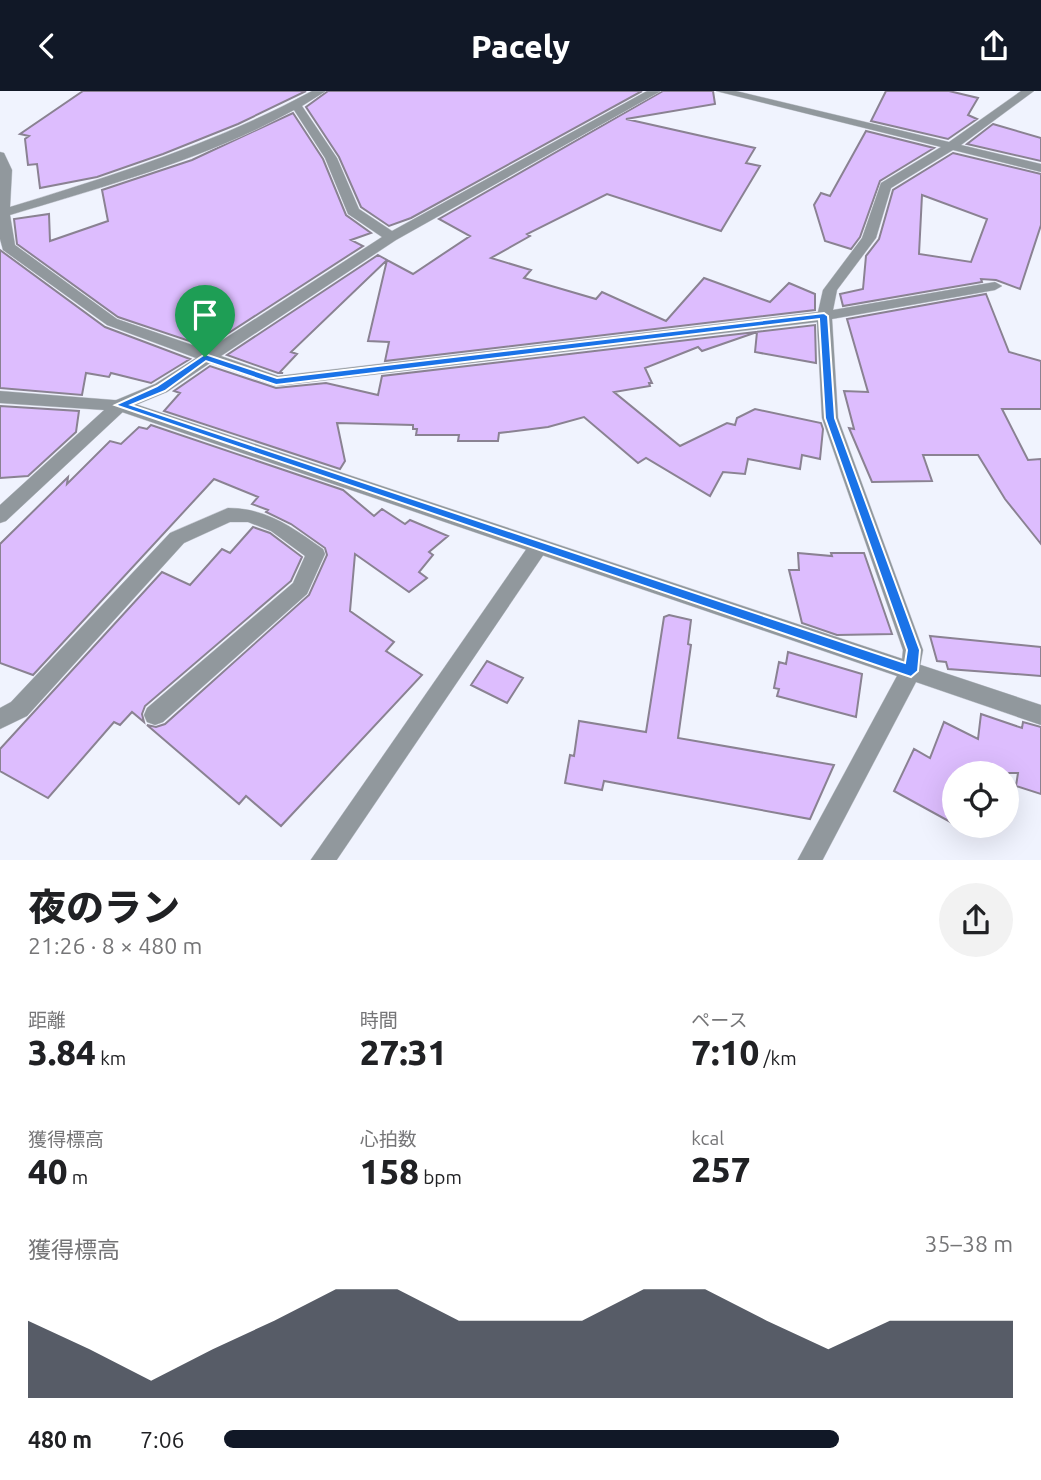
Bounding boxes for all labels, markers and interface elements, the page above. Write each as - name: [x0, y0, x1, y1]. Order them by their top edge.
- icon: back: [28, 27, 66, 65]
- icon: share: [975, 27, 1013, 65]
- text: Pacely: [471, 28, 570, 64]
- pin: [175, 285, 235, 357]
- icon: arrive: [186, 296, 224, 334]
- map controls: [942, 761, 1019, 838]
- button: locate: [942, 761, 1019, 838]
- button: share: [939, 883, 1013, 957]
- text: 夜のラン: [28, 886, 180, 928]
- text: 21:26 · 8 × 480 m: [28, 933, 202, 958]
- text: 距離: [28, 1009, 66, 1031]
- text: 時間: [360, 1009, 398, 1031]
- text: ペース: [691, 1009, 747, 1031]
- text: 3.84: [28, 1032, 96, 1072]
- text: 27:31: [360, 1032, 447, 1072]
- text: 7:10: [691, 1032, 759, 1072]
- text: km: [96, 1047, 126, 1069]
- text: /km: [759, 1047, 797, 1069]
- text: kcal: [691, 1127, 724, 1149]
- text: 獲得標高: [28, 1128, 104, 1150]
- text: 心拍数: [360, 1128, 417, 1150]
- text: 257: [691, 1149, 751, 1189]
- text: 40: [28, 1151, 67, 1191]
- text: 158: [360, 1151, 419, 1191]
- text: m: [67, 1166, 88, 1188]
- text: bpm: [419, 1166, 462, 1188]
- text: 35–38 m: [925, 1231, 1013, 1256]
- text: 獲得標高: [28, 1237, 120, 1262]
- text: 480 m: [28, 1427, 92, 1452]
- text: 7:06: [140, 1427, 185, 1452]

